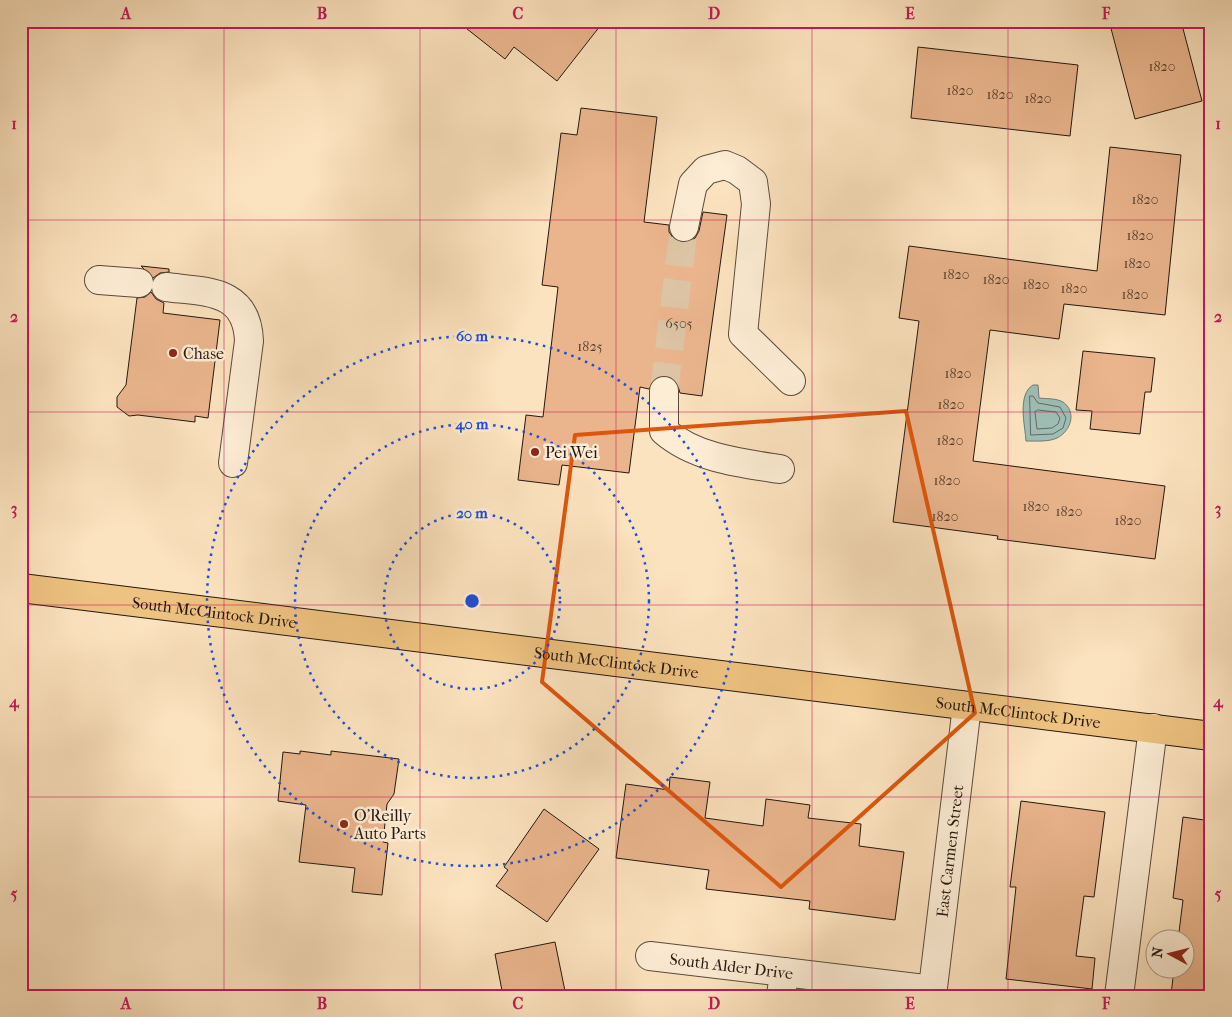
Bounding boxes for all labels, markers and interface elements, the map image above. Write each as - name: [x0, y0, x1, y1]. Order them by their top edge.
- text: A: [120, 4, 132, 23]
- text: B: [317, 4, 327, 23]
- text: C: [513, 4, 524, 23]
- text: D: [708, 4, 720, 23]
- text: E: [905, 4, 915, 23]
- text: F: [1101, 4, 1111, 23]
- house number: 1820: [1149, 58, 1175, 75]
- house number: 1820: [947, 82, 973, 99]
- house number: 1820: [987, 86, 1013, 103]
- house number: 1820: [1025, 90, 1051, 107]
- text: 1: [11, 114, 17, 133]
- text: 1: [1215, 114, 1221, 133]
- house number: 1820: [1132, 191, 1158, 208]
- house number: 1820: [1127, 227, 1153, 244]
- house number: 1820: [1124, 255, 1150, 272]
- house number: 1820: [943, 266, 969, 283]
- house number: 1820: [983, 271, 1009, 288]
- house number: 1820: [1023, 276, 1049, 293]
- house number: 1820: [1061, 280, 1087, 297]
- house number: 1820: [1122, 286, 1148, 303]
- text: 2: [10, 307, 18, 326]
- text: 2: [1214, 307, 1222, 326]
- house number: 6505: [665, 315, 693, 332]
- text: 60 m: [456, 327, 489, 345]
- house number: 1825: [577, 338, 603, 355]
- place label: Chase: [183, 344, 224, 363]
- marker: Chase: [167, 347, 179, 359]
- house number: 1820: [945, 365, 971, 382]
- house number: 1820: [938, 396, 964, 413]
- text: 40 m: [455, 415, 489, 433]
- house number: 1820: [937, 432, 963, 449]
- place label: Pei Wei: [545, 443, 598, 462]
- marker: Pei Wei: [529, 446, 541, 458]
- house number: 1820: [934, 472, 960, 489]
- house number: 1820: [1023, 498, 1049, 515]
- text: 3: [11, 499, 17, 519]
- text: 3: [1215, 499, 1221, 519]
- house number: 1820: [1056, 503, 1082, 520]
- text: 20 m: [456, 504, 488, 522]
- house number: 1820: [932, 508, 958, 525]
- house number: 1820: [1115, 512, 1141, 529]
- street label: South McClintock Drive: [131, 592, 298, 632]
- centre of rings: [463, 592, 481, 610]
- street label: South McClintock Drive: [533, 642, 700, 682]
- text: 4: [8, 692, 20, 712]
- street label: South McClintock Drive: [935, 692, 1102, 732]
- text: 4: [1212, 692, 1224, 712]
- street label: East Carmen Street: [932, 783, 967, 918]
- place label: O'Reilly Auto Parts: [353, 806, 426, 843]
- marker: O'Reilly Auto Parts: [338, 818, 350, 830]
- text: 5: [11, 884, 18, 903]
- text: 5: [1215, 884, 1222, 903]
- north arrow: [1144, 930, 1194, 980]
- text: N: [1149, 946, 1167, 959]
- street label: South Alder Drive: [669, 949, 794, 983]
- text: A: [120, 994, 132, 1013]
- text: B: [317, 994, 327, 1013]
- text: C: [513, 994, 524, 1013]
- text: D: [708, 994, 720, 1013]
- text: E: [905, 994, 915, 1013]
- text: F: [1101, 994, 1111, 1013]

